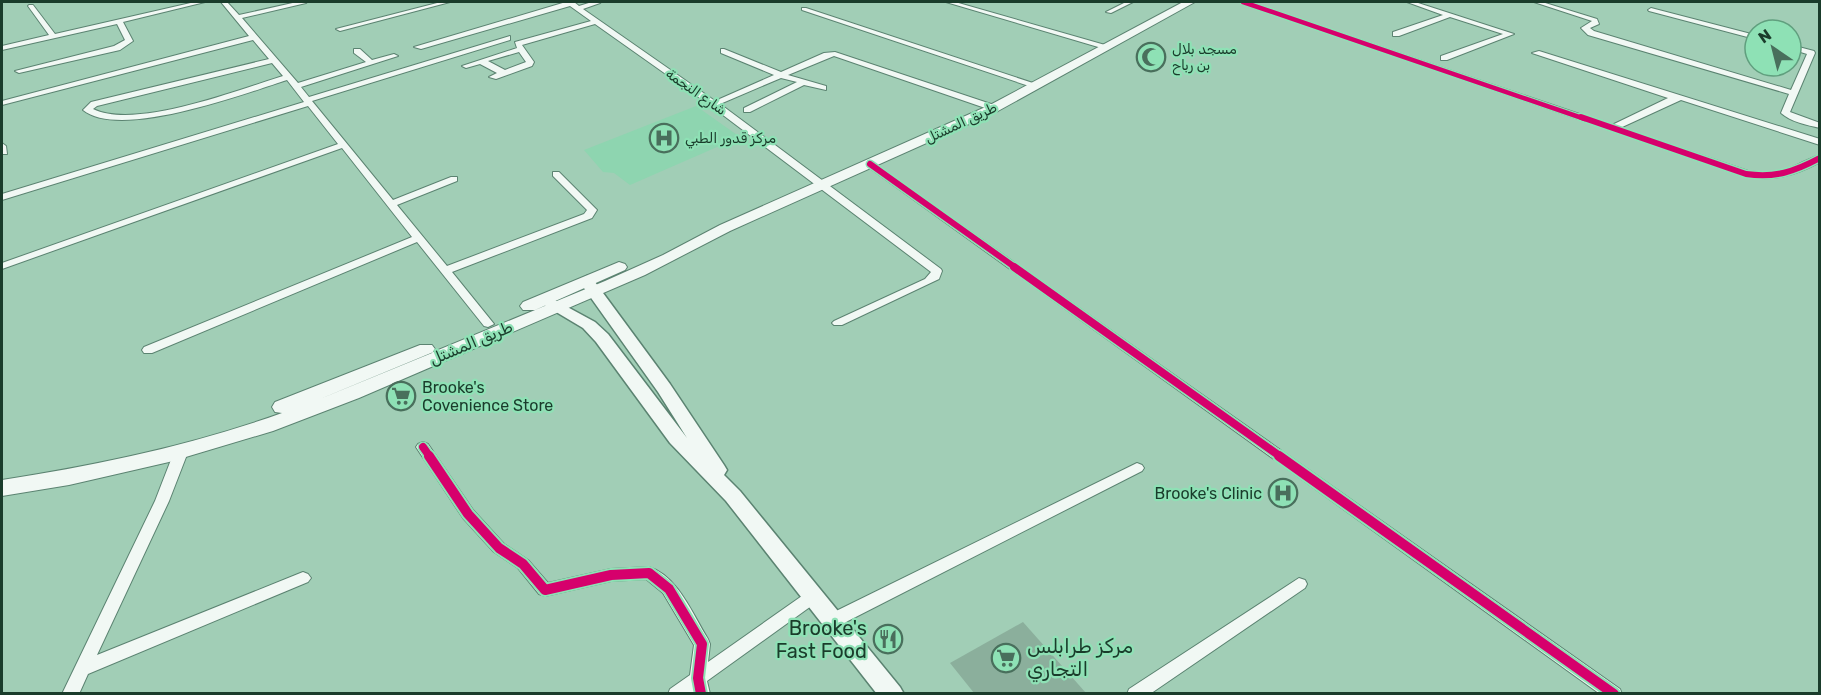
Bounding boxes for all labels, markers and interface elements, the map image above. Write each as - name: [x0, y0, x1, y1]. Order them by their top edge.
- north arrow: [1743, 18, 1803, 78]
- text: N: [1755, 25, 1775, 47]
- mosque icon: مسجد بلال بن رباح: [1135, 41, 1167, 73]
- place label: مسجد بلال بن رباح: [1172, 41, 1237, 76]
- street label: شارع النجمة: [661, 65, 729, 121]
- street label: طريق المشتل: [922, 99, 1000, 147]
- hospital icon: مركز قدور الطبي: [648, 122, 680, 154]
- place label: مركز قدور الطبي: [685, 130, 776, 149]
- street label: طريق المشتل: [427, 317, 516, 370]
- place label: Brooke's Covenience Store: [422, 378, 553, 415]
- supermarket icon: Brooke's Covenience Store: [385, 380, 417, 412]
- hospital icon: Brooke's Clinic: [1267, 477, 1299, 509]
- place label: Brooke's Clinic: [1155, 484, 1262, 503]
- place label: Brooke's Fast Food: [776, 616, 867, 663]
- restaurant icon: Brooke's Fast Food: [872, 623, 904, 655]
- place label: مركز طرابلس التجاري: [1027, 634, 1133, 683]
- supermarket icon: مركز طرابلس التجاري: [990, 642, 1022, 674]

